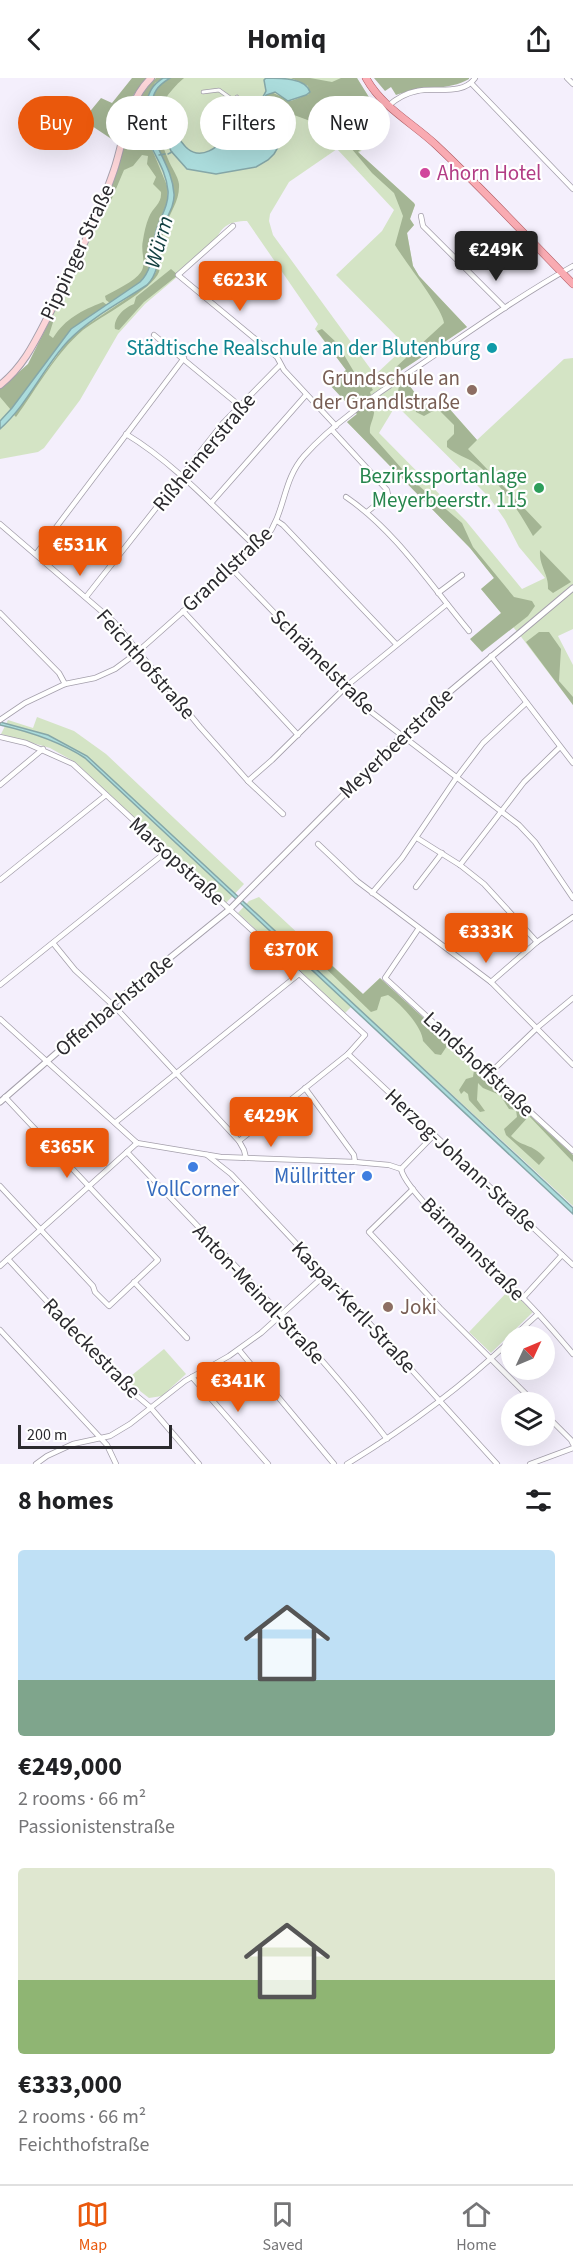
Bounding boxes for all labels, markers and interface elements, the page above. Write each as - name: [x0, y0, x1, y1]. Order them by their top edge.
- text: Homiq: [247, 20, 326, 59]
- icon: back: [18, 23, 51, 56]
- icon: share: [522, 23, 555, 56]
- chip: Buy: [18, 96, 94, 150]
- chip: Rent: [106, 96, 188, 150]
- chip: Filters: [200, 96, 296, 150]
- chip: New: [308, 96, 390, 150]
- place label: Ahorn Hotel: [437, 158, 541, 188]
- marker: Ahorn Hotel: [418, 166, 432, 180]
- street label: Pippinger Straße: [32, 179, 122, 325]
- water label: Würm: [136, 212, 182, 272]
- pin: €249K: [454, 231, 538, 282]
- text: €249K: [469, 236, 523, 264]
- pin: €623K: [198, 261, 282, 312]
- text: €623K: [213, 266, 267, 294]
- place label: Städtische Realschule an der Blutenburg: [126, 333, 480, 363]
- marker: Städtische Realschule an der Blutenburg: [485, 341, 499, 355]
- place label: Grundschule an der Grandlstraße: [312, 363, 460, 417]
- marker: Grundschule an der Grandlstraße: [465, 383, 479, 397]
- street label: Rißheimerstraße: [145, 386, 263, 518]
- place label: Bezirkssportanlage Meyerbeerstr. 115: [359, 461, 527, 515]
- marker: Bezirkssportanlage Meyerbeerstr. 115: [532, 481, 546, 495]
- street label: Grandlstraße: [175, 519, 279, 619]
- pin: €531K: [38, 526, 122, 577]
- text: €531K: [53, 531, 107, 559]
- street label: Feichthofstraße: [89, 602, 203, 726]
- street label: Schrämelstraße: [264, 603, 382, 721]
- street label: Meyerbeerstraße: [332, 681, 460, 805]
- street label: Marsopstraße: [122, 810, 232, 912]
- pin: €333K: [444, 913, 528, 964]
- text: €333K: [459, 918, 513, 946]
- pin: €370K: [249, 931, 333, 982]
- text: €370K: [264, 936, 318, 964]
- street label: Offenbachstraße: [48, 947, 180, 1063]
- street label: Landshoffstraße: [417, 1004, 541, 1124]
- street label: Herzog-Johann-Straße: [378, 1081, 544, 1239]
- pin: €429K: [229, 1097, 313, 1148]
- text: €429K: [244, 1102, 298, 1130]
- pin: €365K: [25, 1128, 109, 1179]
- text: €365K: [40, 1133, 94, 1161]
- marker: VollCorner: [186, 1160, 200, 1174]
- place label: Müllritter: [274, 1161, 356, 1191]
- marker: Müllritter: [360, 1169, 374, 1183]
- place label: VollCorner: [147, 1174, 240, 1204]
- street label: Bärmannstraße: [414, 1190, 532, 1308]
- street label: Anton-Meindl-Straße: [186, 1217, 332, 1371]
- street label: Kaspar-Kerll-Straße: [285, 1234, 423, 1380]
- street label: Radeckestraße: [36, 1291, 148, 1405]
- place label: Joki: [400, 1292, 437, 1322]
- marker: Joki: [381, 1300, 395, 1314]
- north arrow: [501, 1326, 555, 1380]
- map controls: [501, 1326, 555, 1446]
- pin: €341K: [196, 1362, 280, 1413]
- text: €341K: [211, 1367, 265, 1395]
- button: layers: [501, 1392, 555, 1446]
- scale bar: [18, 1422, 172, 1450]
- text: 200 m: [27, 1424, 67, 1446]
- text: 8 homes: [18, 1482, 113, 1519]
- icon: filters: [522, 1484, 555, 1517]
- icon: home: [233, 1589, 341, 1697]
- text: €249,000: [18, 1748, 122, 1785]
- text: 2 rooms · 66 m²: [18, 1785, 146, 1813]
- text: Passionistenstraße: [18, 1813, 175, 1841]
- icon: home: [233, 1907, 341, 2015]
- text: €333,000: [18, 2066, 122, 2103]
- text: 2 rooms · 66 m²: [18, 2103, 146, 2131]
- text: Feichthofstraße: [18, 2131, 149, 2159]
- tab: Map: [76, 2198, 109, 2256]
- tab: Saved: [262, 2198, 303, 2256]
- tab: Home: [456, 2198, 497, 2256]

